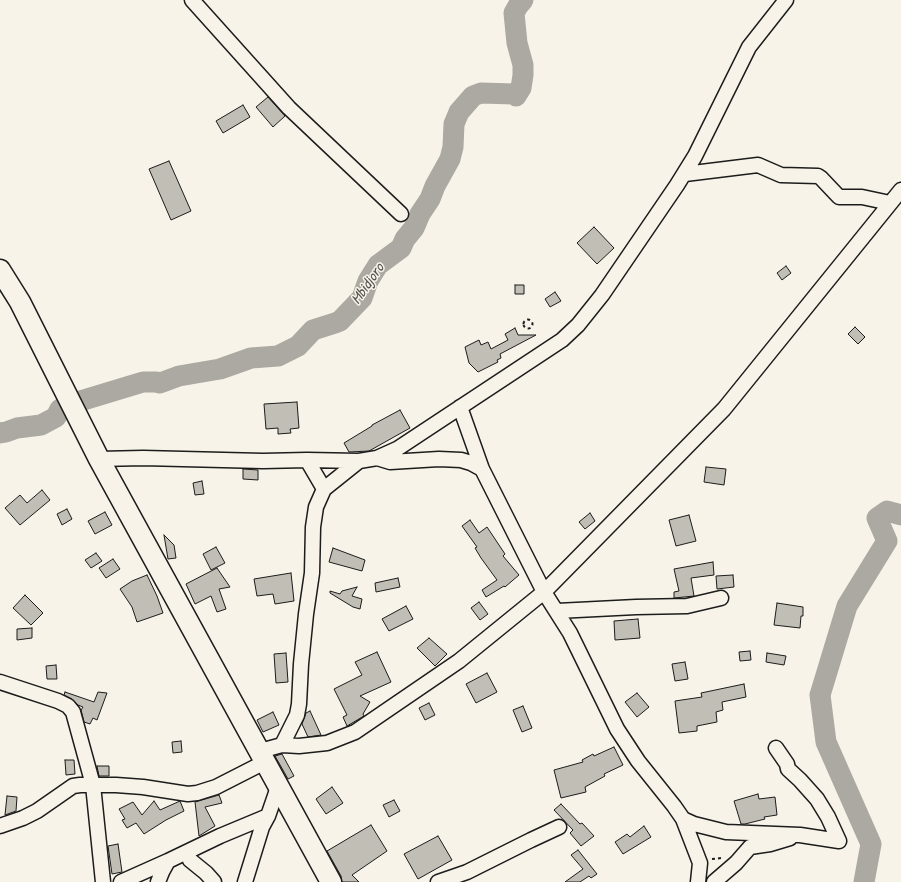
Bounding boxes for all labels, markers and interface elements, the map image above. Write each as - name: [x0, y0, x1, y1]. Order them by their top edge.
- water label: Mbidjoro: [348, 260, 388, 308]

